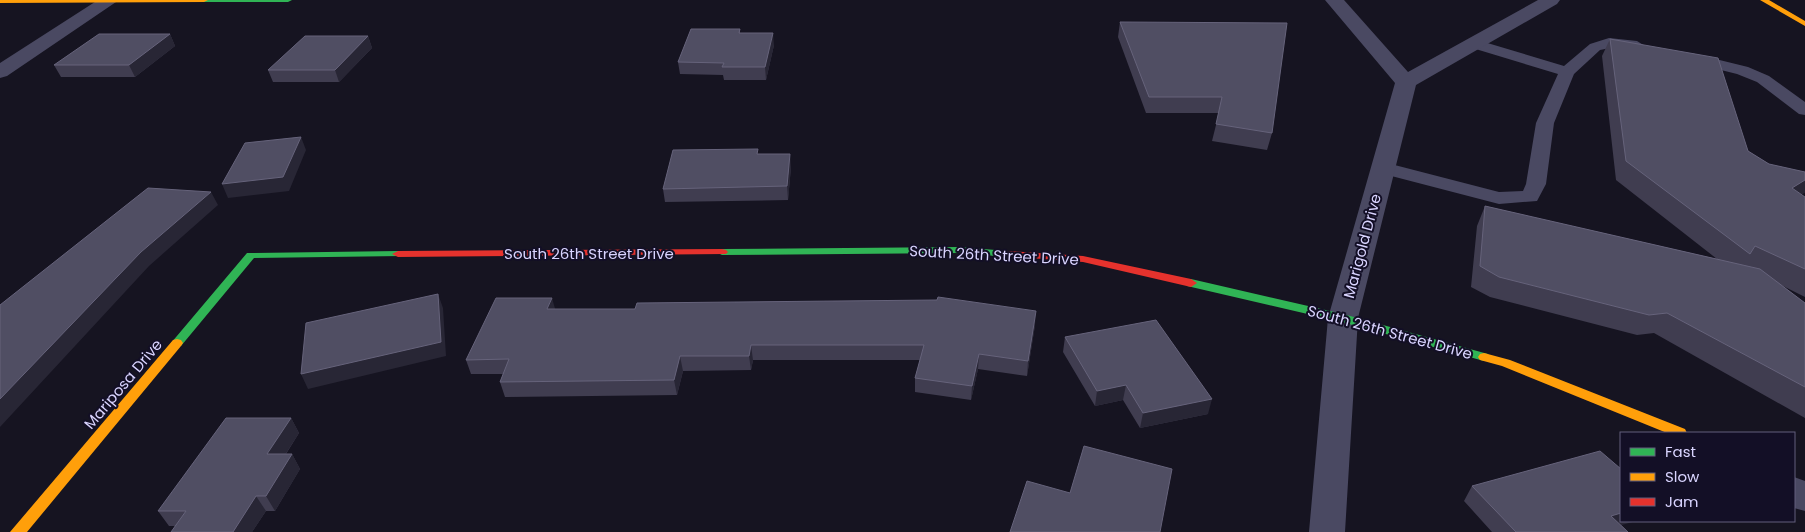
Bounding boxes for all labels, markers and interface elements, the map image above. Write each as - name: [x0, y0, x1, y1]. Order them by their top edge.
- street label: Marigold Drive: [1338, 191, 1386, 301]
- street label: South 26th Street Drive: [909, 240, 1079, 270]
- street label: South 26th Street Drive: [504, 243, 674, 264]
- street label: South 26th Street Drive: [1305, 300, 1475, 364]
- street label: Mariposa Drive: [79, 334, 167, 434]
- legend: [1620, 432, 1795, 522]
- text: Fast: [1665, 441, 1696, 462]
- text: Slow: [1665, 466, 1700, 487]
- text: Jam: [1665, 491, 1699, 512]

